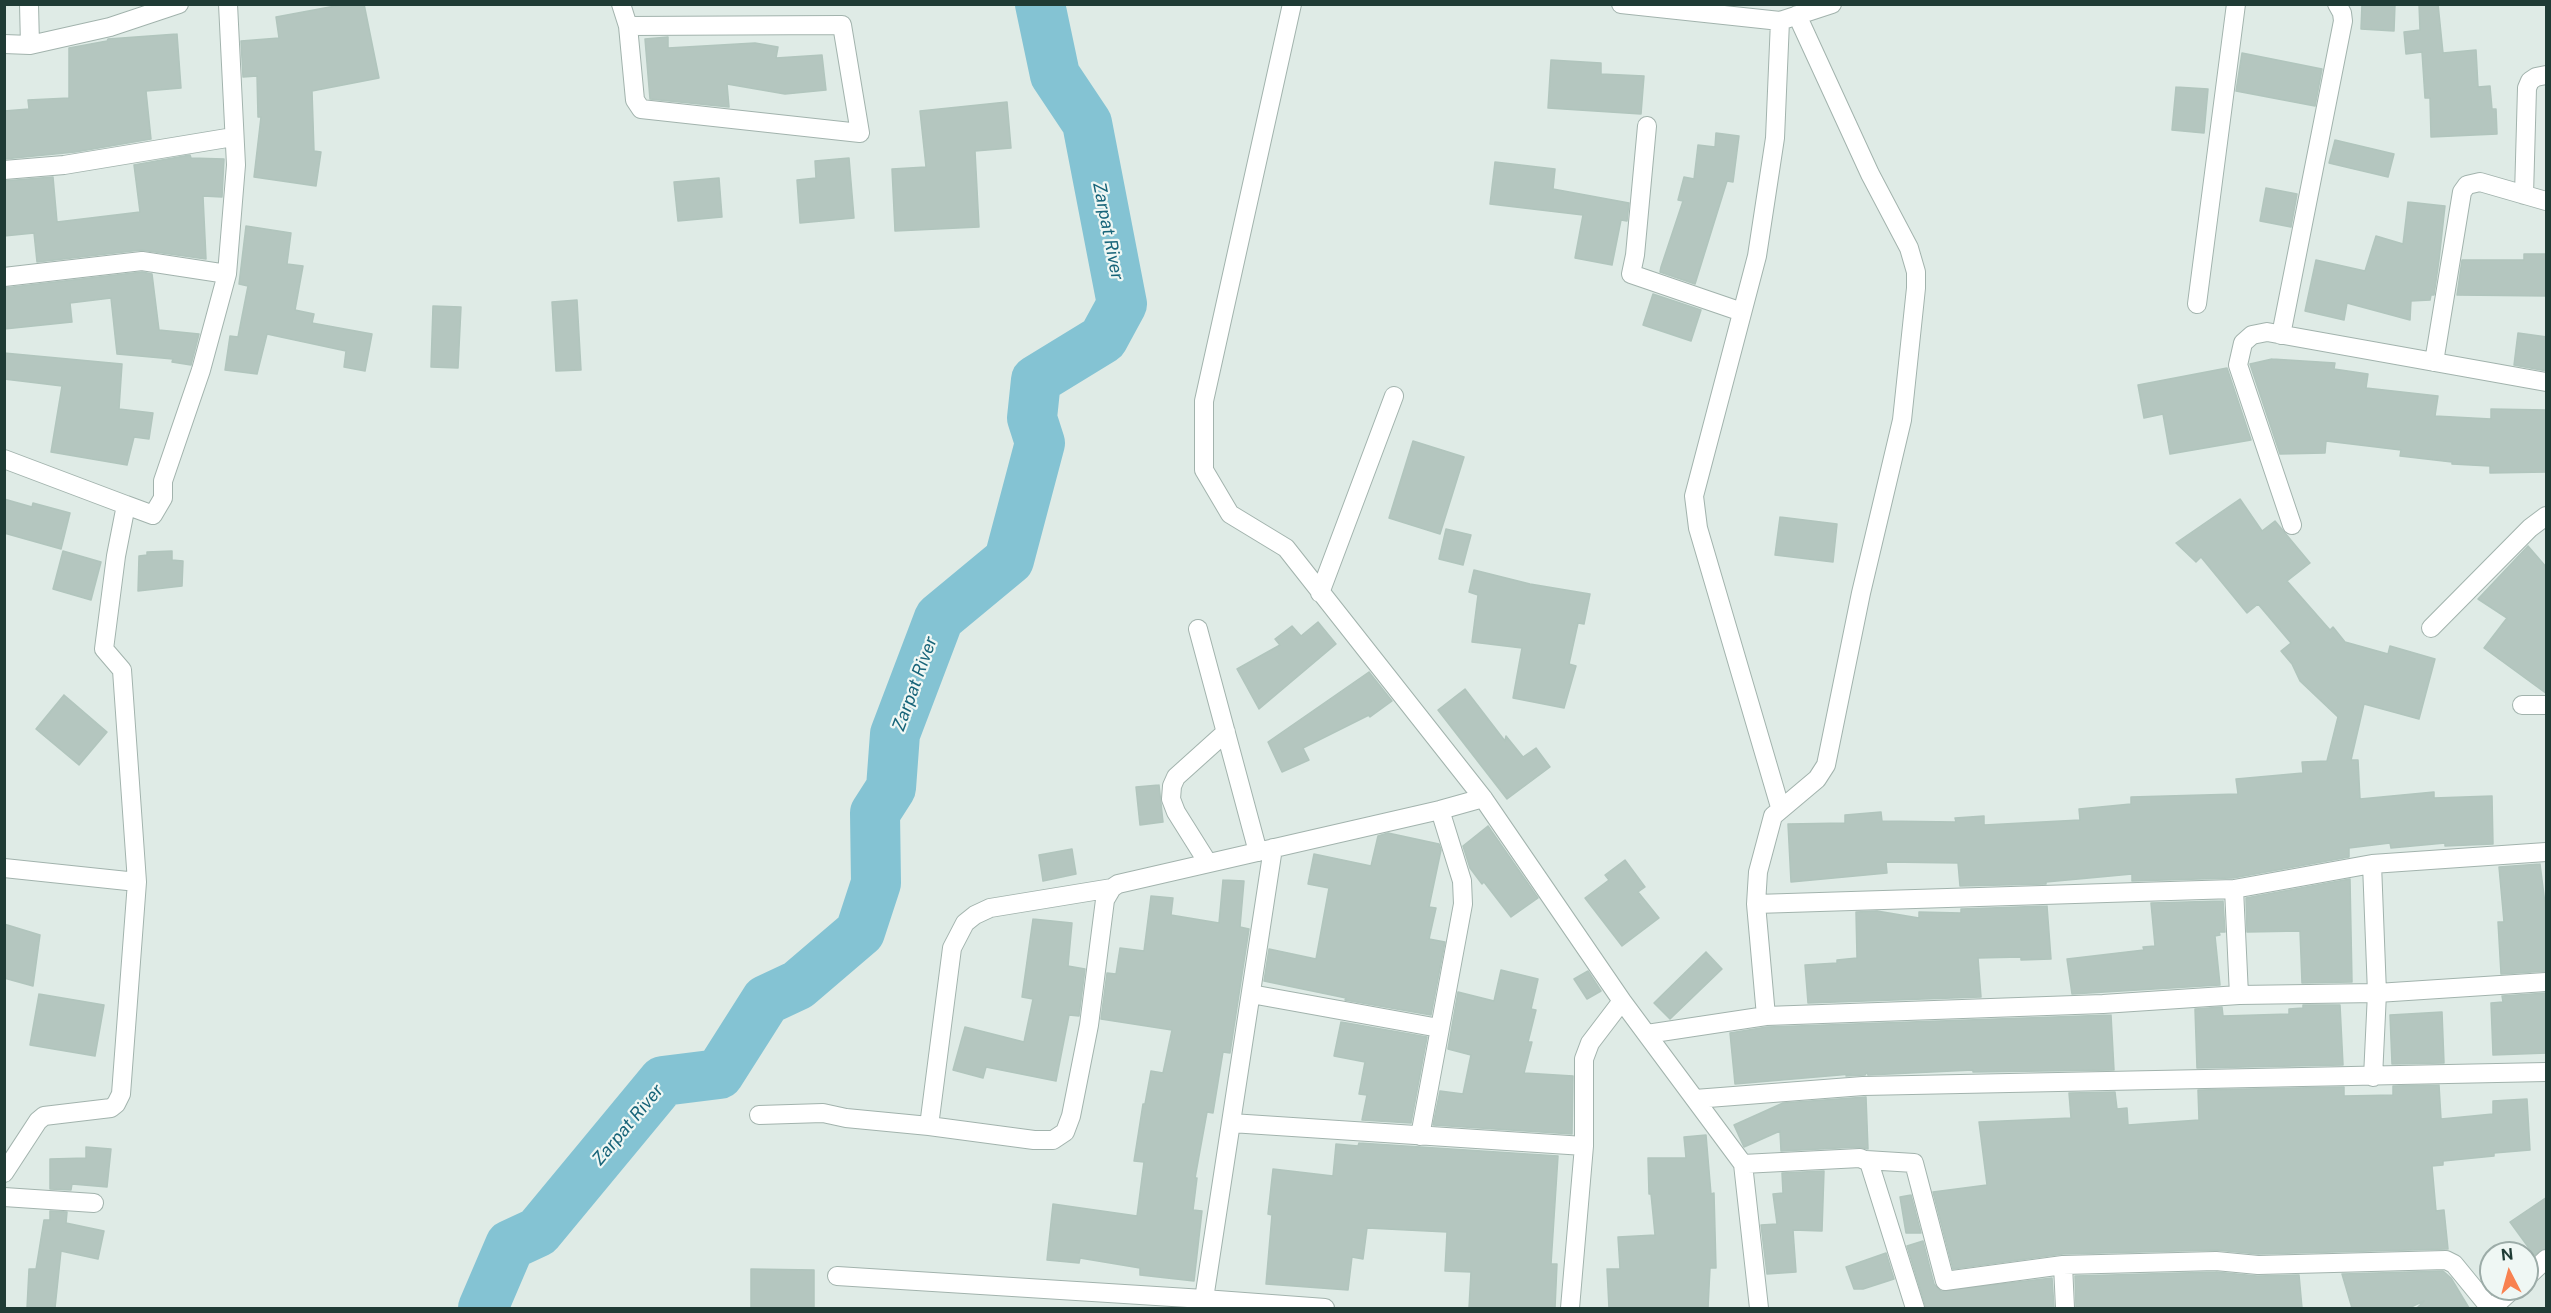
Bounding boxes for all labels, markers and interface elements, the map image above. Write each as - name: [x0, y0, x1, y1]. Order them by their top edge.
- water label: Zarpat River: [1088, 180, 1128, 282]
- water label: Zarpat River: [888, 634, 942, 734]
- water label: Zarpat River: [588, 1080, 668, 1170]
- north arrow: [2479, 1241, 2539, 1301]
- text: N: [2500, 1244, 2514, 1265]

